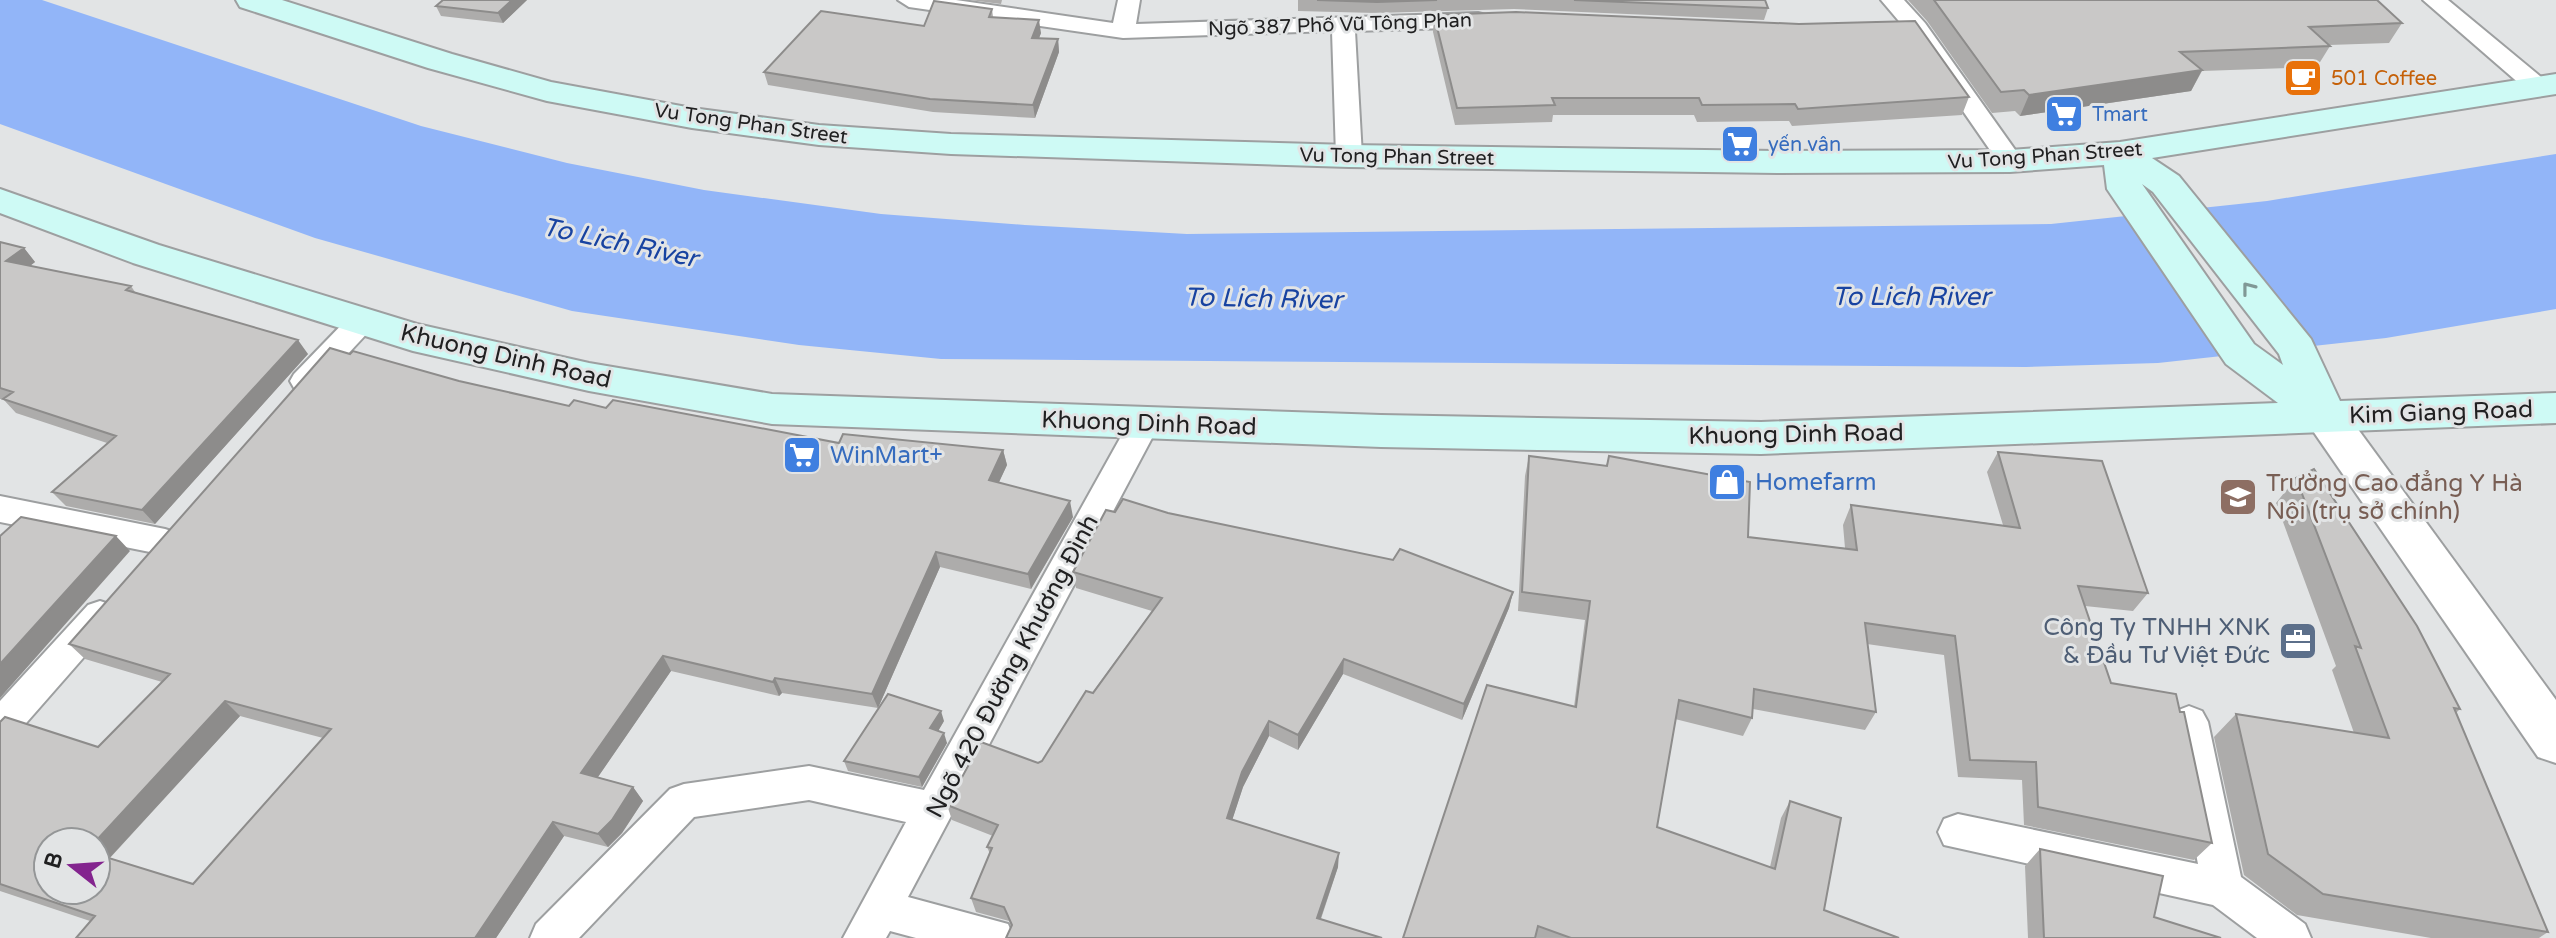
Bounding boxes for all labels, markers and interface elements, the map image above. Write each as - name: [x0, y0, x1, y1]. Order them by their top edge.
- street label: Ngõ 387 Phố Vũ Tông Phan: [1208, 8, 1472, 42]
- cafe icon: 501 Coffee: [2282, 57, 2324, 99]
- place label: 501 Coffee: [2331, 67, 2437, 91]
- supermarket icon: Tmart: [2043, 93, 2085, 135]
- street label: Vu Tong Phan Street: [653, 99, 849, 149]
- place label: Tmart: [2092, 103, 2148, 127]
- supermarket icon: yến vân: [1719, 123, 1761, 165]
- place label: yến vân: [1768, 133, 1841, 157]
- street label: Vu Tong Phan Street: [1947, 137, 2143, 175]
- street label: Vu Tong Phan Street: [1299, 143, 1495, 171]
- water label: To Lich River: [539, 211, 703, 275]
- water label: To Lich River: [1832, 281, 1993, 312]
- water label: To Lich River: [1184, 282, 1345, 315]
- one-way arrow: [2244, 282, 2258, 297]
- street label: Khuong Dinh Road: [398, 318, 614, 395]
- street label: Kim Giang Road: [2348, 395, 2534, 430]
- street label: Khuong Dinh Road: [1041, 405, 1257, 442]
- street label: Khuong Dinh Road: [1688, 418, 1904, 451]
- supermarket icon: WinMart+: [781, 434, 823, 476]
- place label: WinMart+: [830, 441, 943, 470]
- shop icon: Homefarm: [1706, 461, 1748, 503]
- place label: Homefarm: [1755, 468, 1877, 497]
- place label: Trường Cao đẳng Y Hà Nội (trụ sở chính): [2266, 469, 2523, 526]
- school or university icon: Trường Cao đẳng Y Hà Nội (trụ sở chính): [2217, 476, 2259, 518]
- street label: Ngõ 420 Đường Khương Đình: [920, 510, 1105, 823]
- place label: Công Ty TNHH XNK & Đầu Tư Việt Đức: [2043, 613, 2270, 670]
- office icon: Công Ty TNHH XNK & Đầu Tư Việt Đức: [2277, 620, 2319, 662]
- north arrow: [32, 826, 112, 906]
- text: B: [39, 849, 68, 872]

